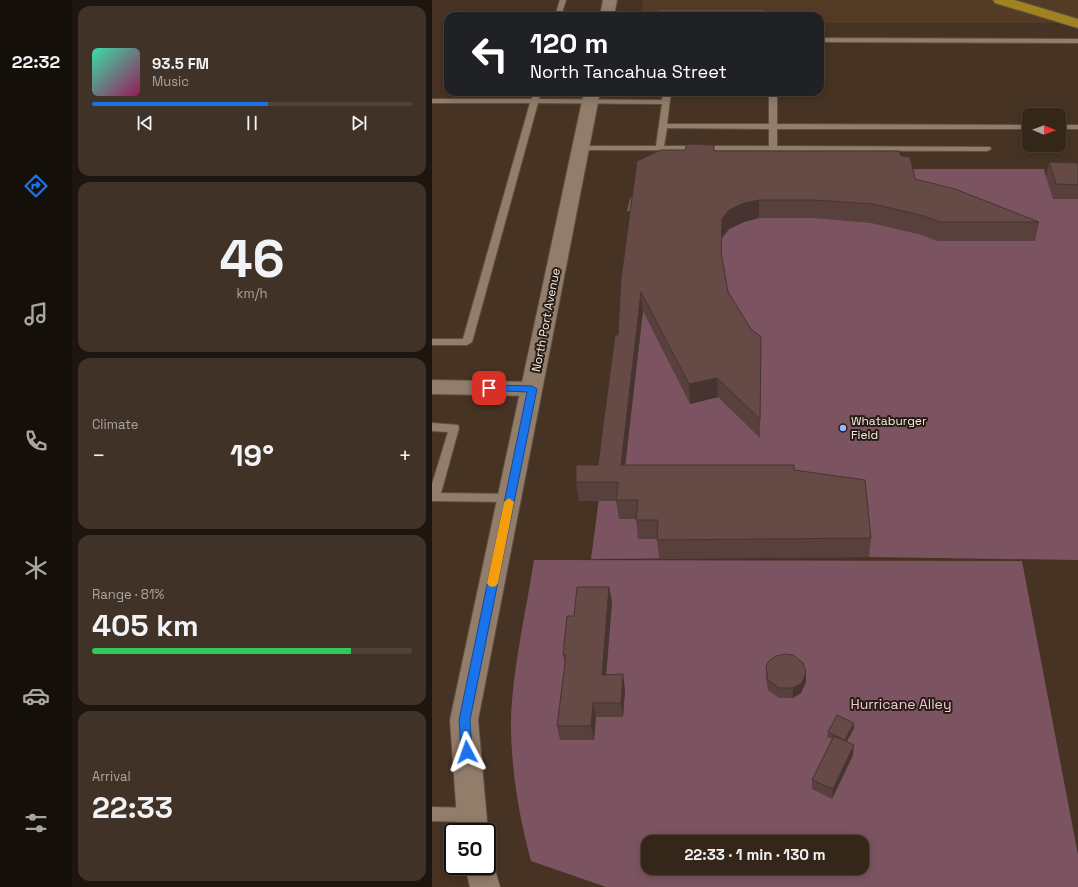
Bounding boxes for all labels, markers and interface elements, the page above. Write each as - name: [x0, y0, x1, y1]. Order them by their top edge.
- text: 120 m: [530, 25, 608, 61]
- icon: left: [464, 28, 516, 80]
- text: 22:32: [12, 50, 60, 73]
- text: 93.5 FM: [152, 54, 209, 73]
- text: North Tancahua Street: [530, 60, 727, 83]
- text: Music: [152, 73, 189, 90]
- north arrow: [1022, 108, 1066, 152]
- map controls: [1022, 108, 1066, 152]
- icon: previous: [134, 112, 156, 134]
- icon: pause: [241, 112, 263, 134]
- icon: next: [348, 112, 370, 134]
- icon: directions: [22, 172, 50, 200]
- text: 46: [219, 226, 285, 292]
- street label: North Port Avenue: [528, 267, 564, 373]
- text: km/h: [237, 285, 267, 302]
- icon: music: [22, 300, 50, 328]
- pin: [472, 371, 506, 405]
- icon: arrive: [478, 377, 500, 399]
- place label: Whataburger Field: [851, 413, 927, 443]
- text: Climate: [92, 416, 138, 433]
- marker: Whataburger Field: [838, 423, 848, 433]
- icon: phone: [22, 427, 50, 455]
- text: 19°: [230, 436, 274, 475]
- text: −: [92, 441, 106, 469]
- text: +: [398, 441, 412, 469]
- icon: climate: [22, 554, 50, 582]
- text: Range · 81%: [92, 586, 164, 603]
- text: 405 km: [92, 606, 199, 645]
- icon: car: [22, 682, 50, 710]
- park label: Hurricane Alley: [851, 695, 951, 713]
- position arrow: [446, 731, 488, 773]
- text: Arrival: [92, 768, 131, 785]
- text: 22:33: [92, 788, 173, 827]
- icon: filters: [22, 809, 50, 837]
- speed limit sign: 50: [444, 823, 496, 875]
- text: 22:33 · 1 min · 130 m: [684, 845, 826, 864]

